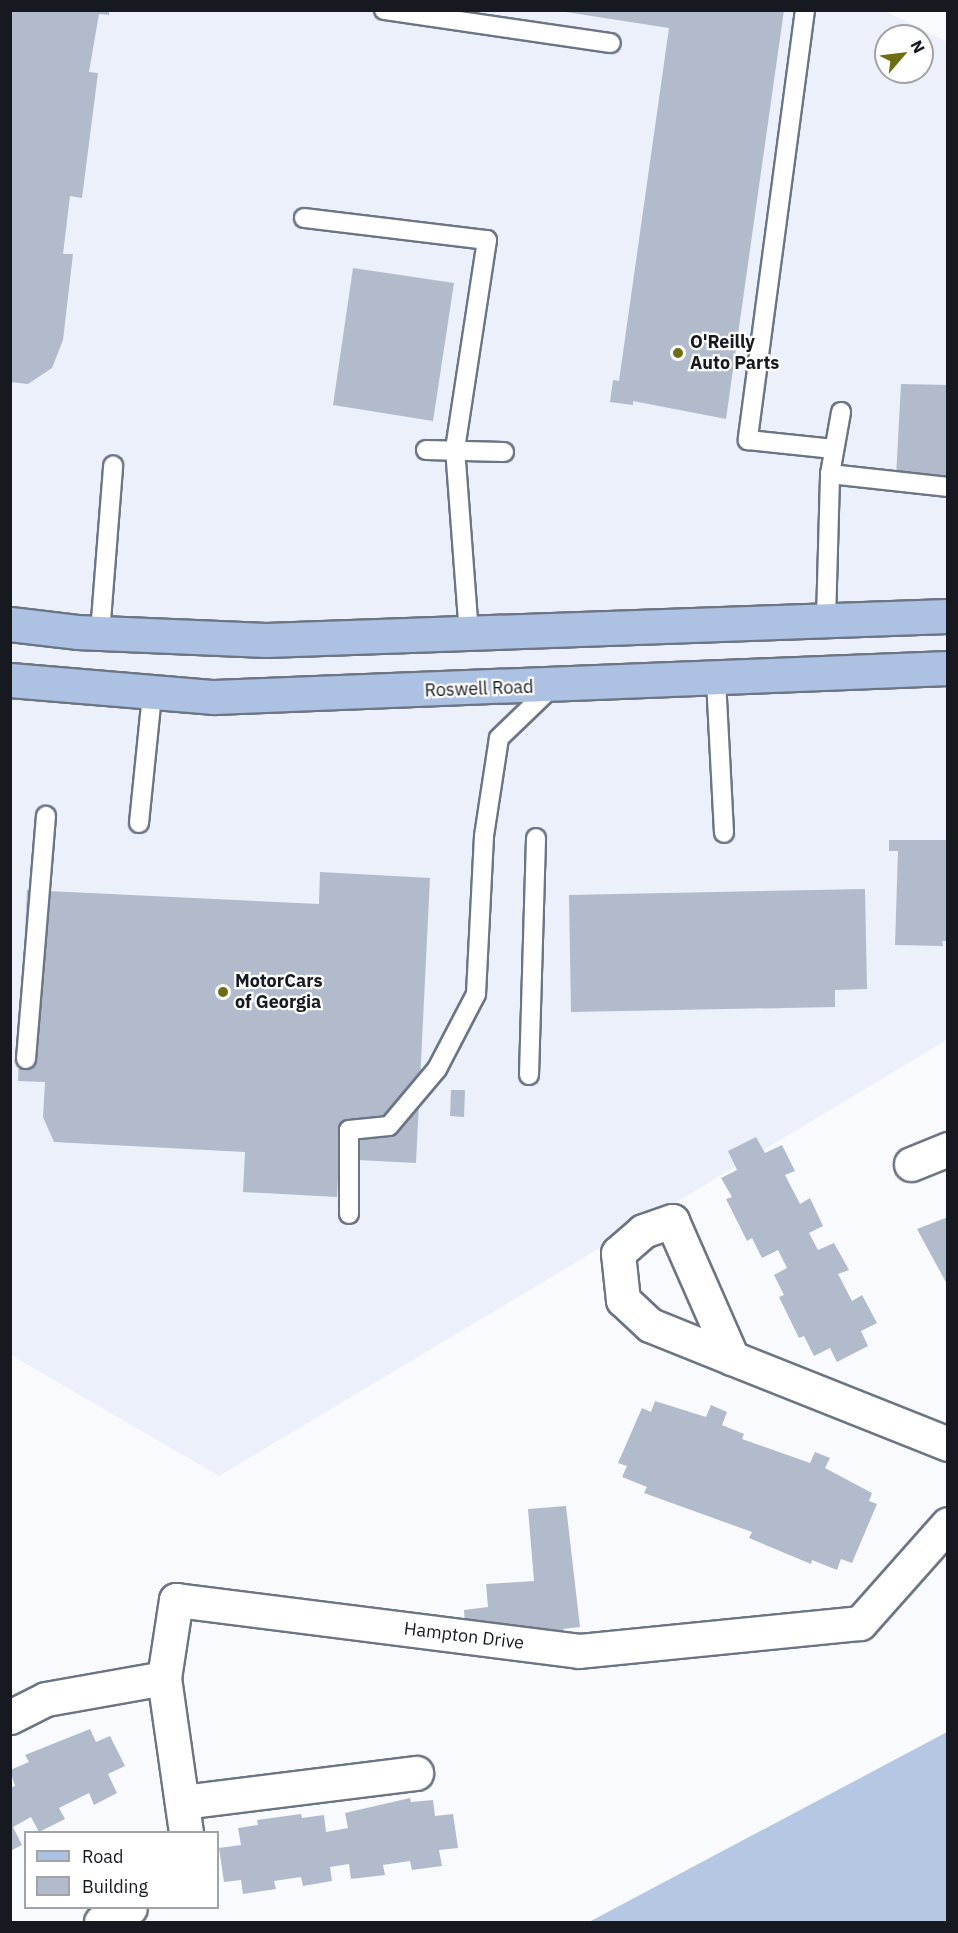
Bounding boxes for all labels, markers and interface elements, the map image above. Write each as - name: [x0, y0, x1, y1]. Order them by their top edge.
- north arrow: [874, 24, 934, 84]
- text: N: [907, 37, 930, 56]
- place label: O'Reilly Auto Parts: [690, 332, 779, 374]
- marker: O'Reilly Auto Parts: [671, 346, 685, 360]
- street label: Roswell Road: [424, 676, 534, 702]
- place label: MotorCars of Georgia: [235, 971, 323, 1014]
- marker: MotorCars of Georgia: [216, 985, 230, 999]
- street label: Hampton Drive: [403, 1618, 525, 1654]
- legend: [24, 1831, 219, 1909]
- text: Road: [82, 1845, 123, 1868]
- text: Building: [82, 1875, 148, 1898]

